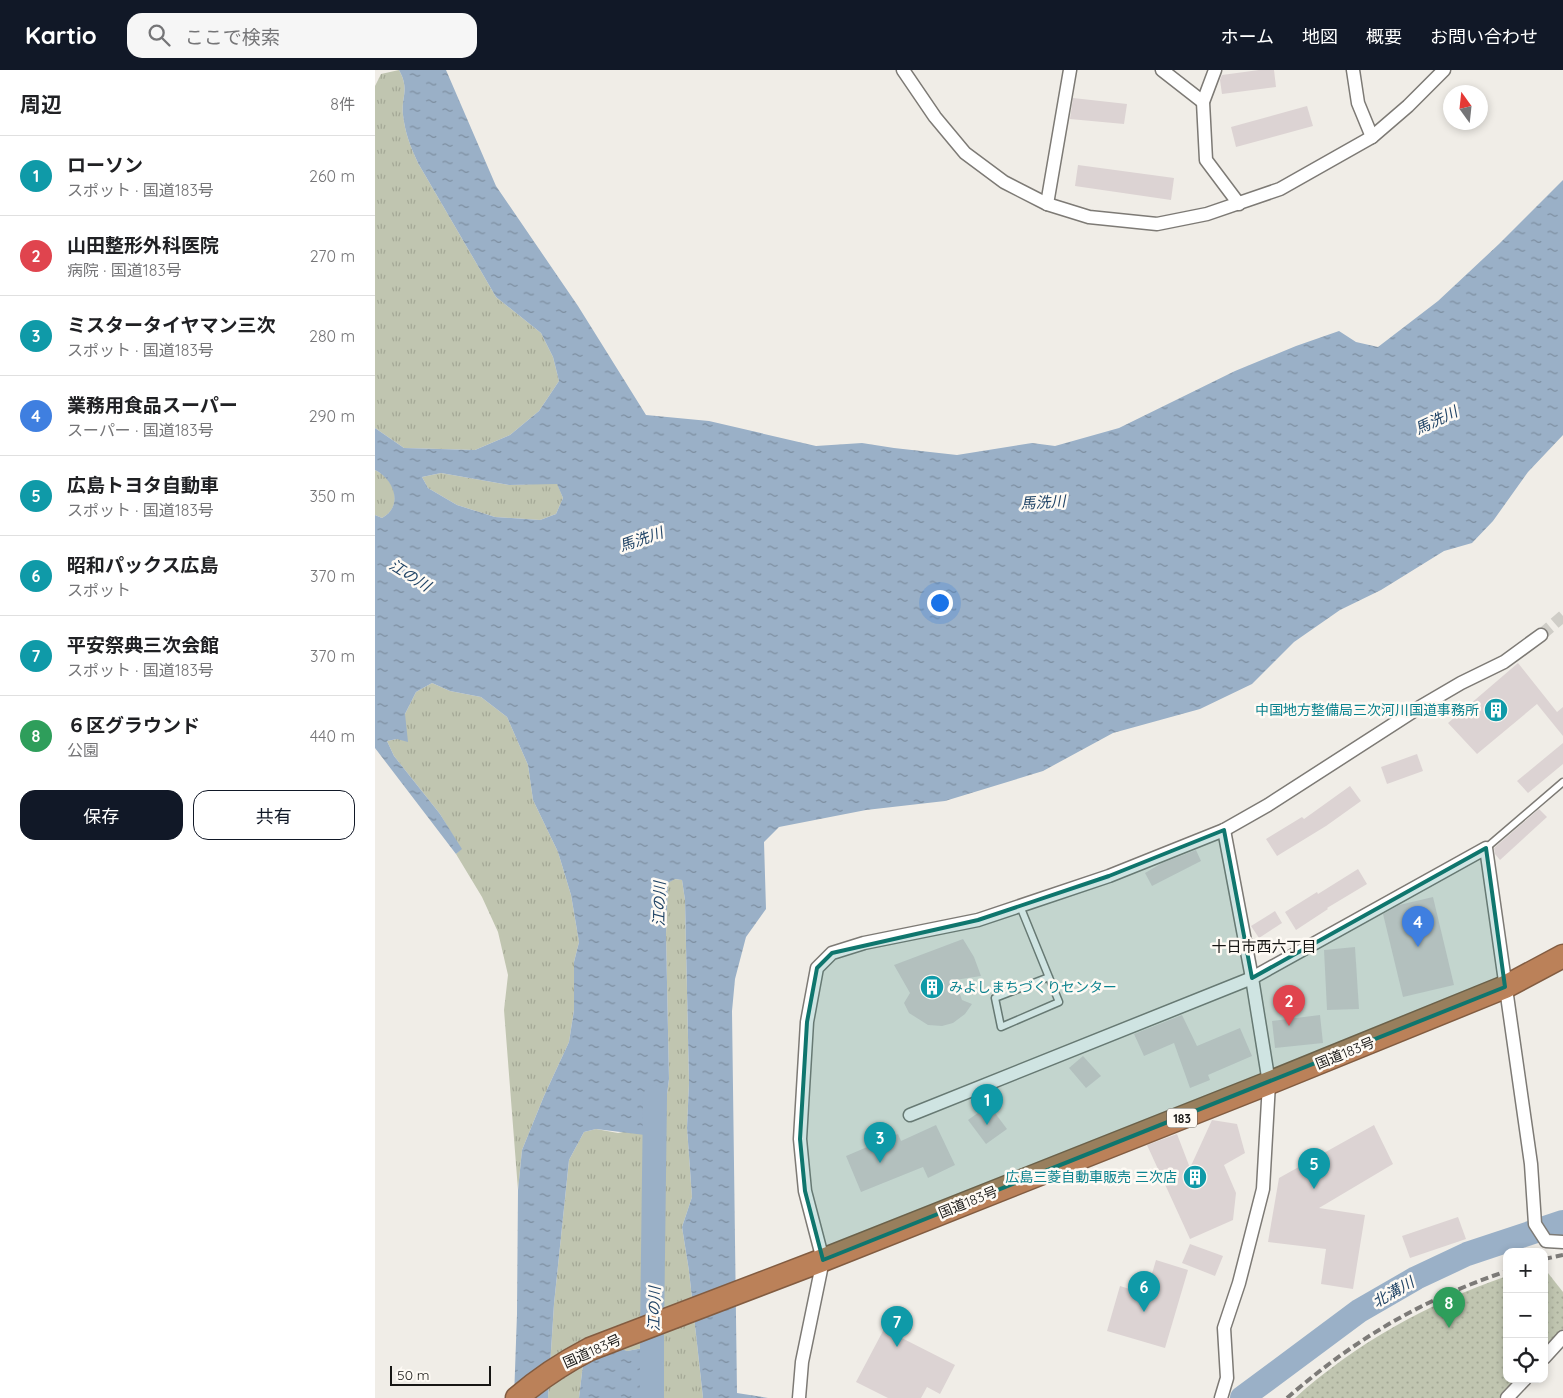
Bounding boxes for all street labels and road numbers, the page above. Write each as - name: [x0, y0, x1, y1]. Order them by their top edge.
- street label: 国道183号: [1313, 1033, 1377, 1073]
- road number: 183: [1167, 1108, 1197, 1128]
- street label: 国道183号: [936, 1182, 1000, 1222]
- street label: 国道183号: [560, 1330, 624, 1372]

